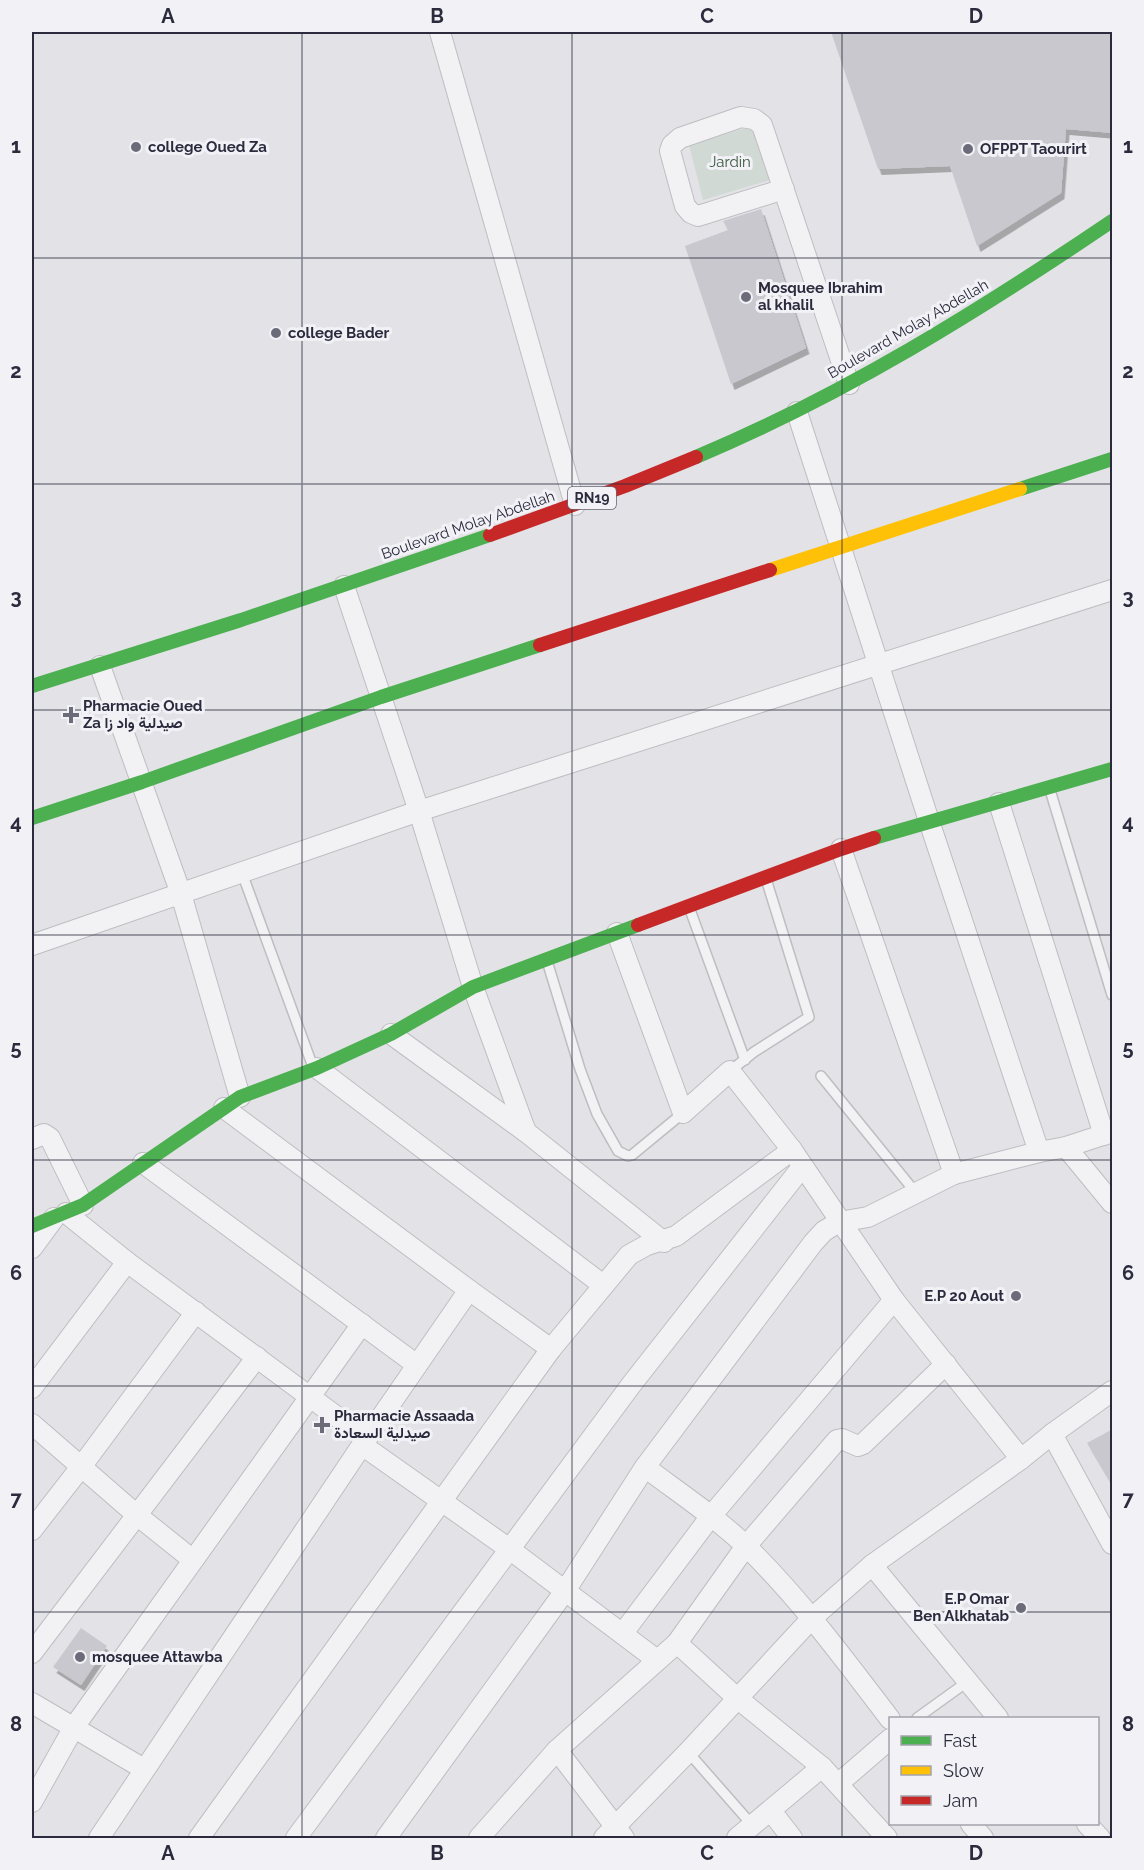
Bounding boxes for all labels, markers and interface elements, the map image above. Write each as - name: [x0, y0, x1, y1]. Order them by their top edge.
- text: A: [161, 4, 175, 28]
- text: B: [430, 4, 444, 28]
- text: C: [700, 4, 714, 28]
- text: D: [969, 4, 983, 28]
- text: 1: [11, 134, 21, 158]
- text: 1: [1123, 134, 1133, 158]
- place label: college Oued Za: [148, 138, 267, 156]
- marker: college Oued Za: [129, 140, 143, 154]
- place label: OFPPT Taourirt: [980, 140, 1087, 158]
- marker: OFPPT Taourirt: [961, 142, 975, 156]
- park label: Jardin: [709, 153, 751, 171]
- street label: Boulevard Molay Abdellah: [825, 276, 991, 382]
- place label: Mosquee Ibrahim al khalil: [758, 279, 883, 314]
- marker: Mosquee Ibrahim al khalil: [739, 290, 753, 304]
- place label: college Bader: [288, 324, 390, 342]
- marker: college Bader: [269, 326, 283, 340]
- text: 2: [10, 359, 22, 383]
- text: 2: [1122, 359, 1134, 383]
- street label: Boulevard Molay Abdellah: [379, 487, 557, 563]
- road number: RN19: [568, 487, 616, 509]
- text: 3: [10, 585, 22, 609]
- text: 3: [1122, 585, 1134, 609]
- place label: Pharmacie Oued Za صيدلية واد زا: [83, 697, 203, 732]
- marker: Pharmacie Oued Za صيدلية واد زا: [64, 708, 78, 722]
- text: 4: [10, 810, 22, 834]
- text: 4: [1122, 810, 1134, 834]
- text: 5: [10, 1036, 22, 1060]
- text: 5: [1122, 1036, 1134, 1060]
- text: 6: [10, 1261, 22, 1285]
- text: 6: [1122, 1261, 1134, 1285]
- place label: E.P 20 Aout: [924, 1287, 1004, 1305]
- marker: E.P 20 Aout: [1009, 1289, 1023, 1303]
- place label: Pharmacie Assaada صيدلية السعادة: [334, 1407, 474, 1442]
- marker: Pharmacie Assaada صيدلية السعادة: [315, 1418, 329, 1432]
- text: 7: [10, 1487, 22, 1511]
- text: 7: [1122, 1487, 1134, 1511]
- place label: E.P Omar Ben Alkhatab: [913, 1590, 1009, 1625]
- marker: E.P Omar Ben Alkhatab: [1014, 1601, 1028, 1615]
- place label: mosquee Attawba: [92, 1648, 223, 1666]
- marker: mosquee Attawba: [73, 1650, 87, 1664]
- text: 8: [10, 1712, 22, 1736]
- text: 8: [1122, 1712, 1134, 1736]
- legend: [889, 1717, 1099, 1825]
- text: Fast: [943, 1730, 977, 1751]
- text: Slow: [943, 1760, 984, 1781]
- text: Jam: [943, 1790, 978, 1811]
- text: A: [161, 1841, 175, 1865]
- text: B: [430, 1841, 444, 1865]
- text: C: [700, 1841, 714, 1865]
- text: D: [969, 1841, 983, 1865]

